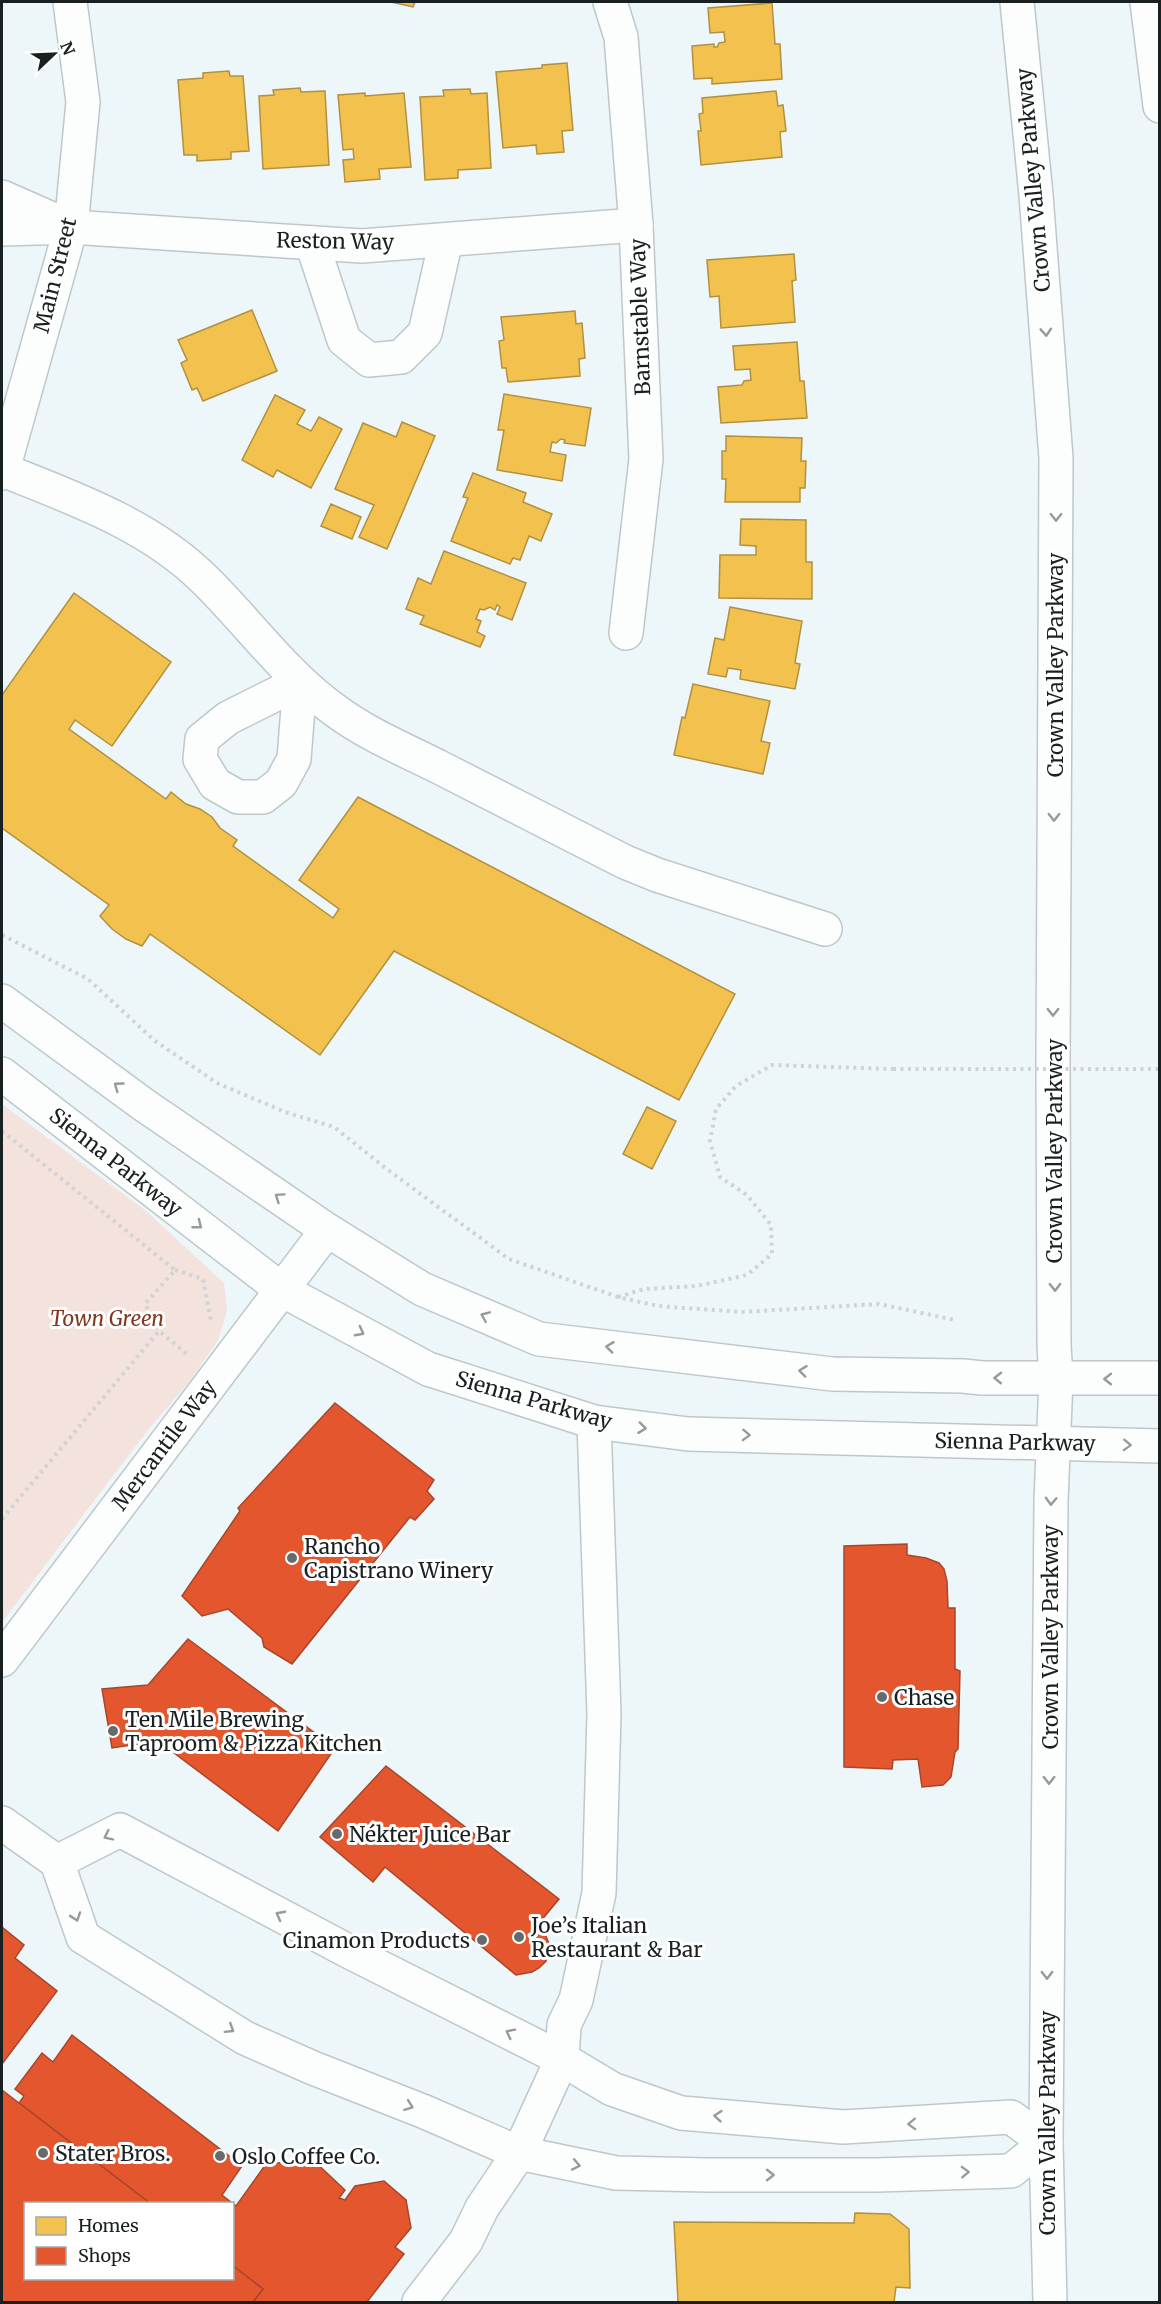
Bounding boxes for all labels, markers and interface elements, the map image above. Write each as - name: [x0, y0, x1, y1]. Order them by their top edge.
- north arrow: [24, 24, 84, 84]
- text: N: [56, 38, 80, 58]
- street label: Crown Valley Parkway: [1010, 66, 1056, 293]
- street label: Main Street: [28, 215, 82, 335]
- street label: Reston Way: [276, 226, 395, 256]
- street label: Barnstable Way: [624, 237, 656, 396]
- one-way arrow: [1039, 327, 1052, 336]
- one-way arrow: [1050, 512, 1062, 521]
- street label: Crown Valley Parkway: [1042, 552, 1069, 777]
- one-way arrow: [1048, 812, 1060, 821]
- one-way arrow: [1047, 1007, 1059, 1016]
- street label: Crown Valley Parkway: [1041, 1038, 1068, 1263]
- one-way arrow: [114, 1083, 125, 1094]
- street label: Sienna Parkway: [44, 1102, 189, 1223]
- one-way arrow: [274, 1193, 285, 1204]
- one-way arrow: [191, 1218, 202, 1229]
- one-way arrow: [1049, 1283, 1061, 1292]
- park label: Town Green: [50, 1305, 164, 1332]
- one-way arrow: [480, 1311, 491, 1323]
- one-way arrow: [354, 1325, 364, 1336]
- one-way arrow: [605, 1342, 614, 1354]
- street label: Sienna Parkway: [453, 1365, 616, 1435]
- one-way arrow: [799, 1365, 808, 1377]
- one-way arrow: [993, 1372, 1002, 1385]
- one-way arrow: [1103, 1373, 1112, 1385]
- street label: Mercantile Way: [106, 1374, 222, 1516]
- one-way arrow: [637, 1421, 647, 1433]
- street label: Sienna Parkway: [934, 1427, 1097, 1457]
- one-way arrow: [742, 1429, 751, 1442]
- one-way arrow: [1123, 1438, 1132, 1451]
- one-way arrow: [1045, 1496, 1057, 1505]
- street label: Crown Valley Parkway: [1037, 1524, 1064, 1749]
- place label: Rancho Capistrano Winery: [304, 1533, 494, 1584]
- marker: Rancho Capistrano Winery: [285, 1551, 299, 1565]
- place label: Chase: [894, 1684, 954, 1711]
- marker: Chase: [875, 1690, 889, 1704]
- place label: Ten Mile Brewing Taproom & Pizza Kitchen: [125, 1706, 382, 1757]
- marker: Ten Mile Brewing Taproom & Pizza Kitchen: [106, 1724, 120, 1738]
- one-way arrow: [1043, 1775, 1055, 1784]
- place label: Nékter Juice Bar: [349, 1821, 511, 1848]
- marker: Nékter Juice Bar: [330, 1827, 344, 1841]
- one-way arrow: [103, 1829, 114, 1841]
- one-way arrow: [68, 1911, 81, 1922]
- one-way arrow: [276, 1911, 287, 1922]
- place label: Joe’s Italian Restaurant & Bar: [530, 1912, 703, 1963]
- place label: Cinamon Products: [283, 1927, 470, 1954]
- marker: Joe’s Italian Restaurant & Bar: [512, 1930, 526, 1944]
- marker: Cinamon Products: [475, 1933, 489, 1947]
- one-way arrow: [1041, 1970, 1053, 1979]
- street label: Crown Valley Parkway: [1034, 2010, 1061, 2235]
- one-way arrow: [223, 2022, 234, 2033]
- one-way arrow: [505, 2029, 516, 2040]
- one-way arrow: [404, 2098, 414, 2111]
- one-way arrow: [713, 2110, 722, 2123]
- one-way arrow: [908, 2117, 917, 2130]
- place label: Stater Bros.: [55, 2140, 171, 2167]
- place label: Oslo Coffee Co.: [232, 2143, 380, 2170]
- marker: Stater Bros.: [36, 2146, 50, 2160]
- marker: Oslo Coffee Co.: [213, 2149, 227, 2163]
- one-way arrow: [571, 2158, 581, 2171]
- one-way arrow: [961, 2166, 970, 2178]
- one-way arrow: [766, 2169, 775, 2181]
- legend: [24, 2202, 234, 2280]
- text: Homes: [78, 2214, 139, 2237]
- text: Shops: [78, 2244, 131, 2267]

